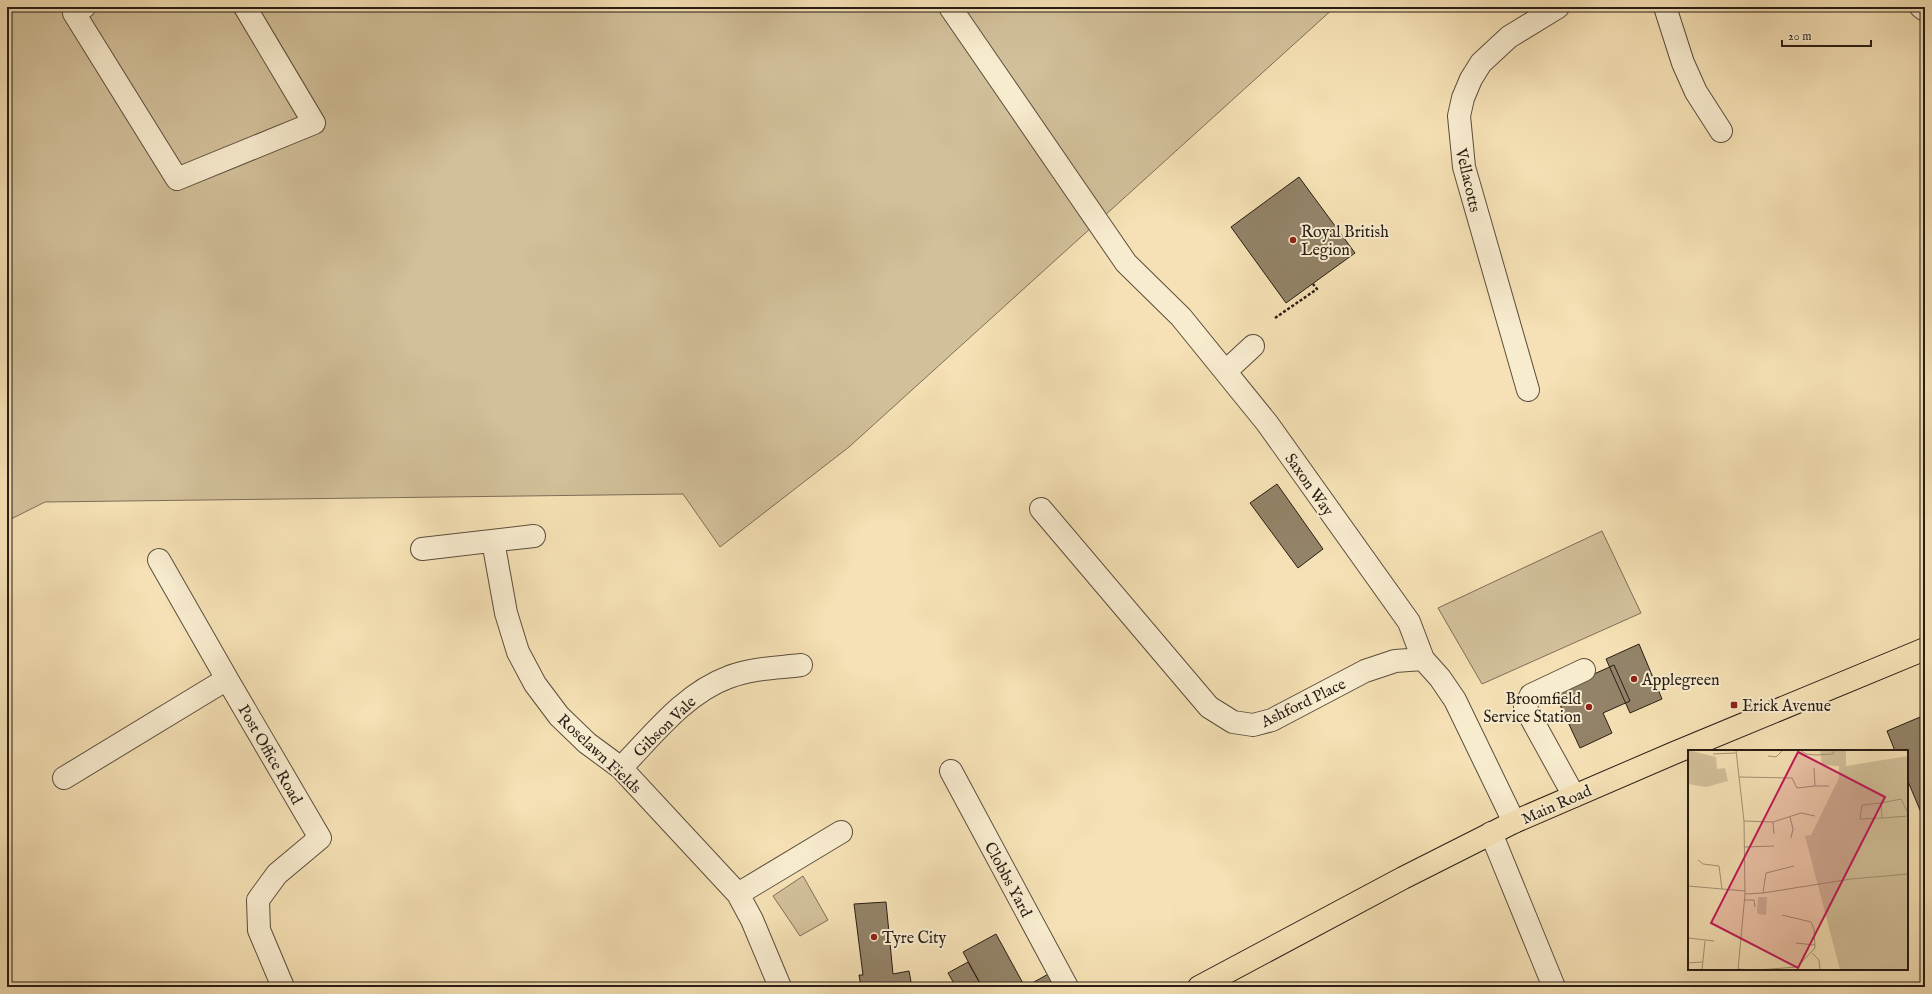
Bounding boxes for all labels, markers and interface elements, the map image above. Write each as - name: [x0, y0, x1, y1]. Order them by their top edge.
- scale bar: [1782, 22, 1871, 48]
- text: 20 m: [1788, 29, 1811, 44]
- street label: Vellacotts: [1450, 146, 1484, 215]
- place label: Royal British Legion: [1301, 223, 1389, 261]
- marker: Royal British Legion: [1288, 235, 1298, 245]
- street label: Saxon Way: [1279, 450, 1337, 521]
- place label: Applegreen: [1641, 671, 1720, 691]
- marker: Applegreen: [1629, 674, 1639, 684]
- street label: Ashford Place: [1257, 675, 1350, 733]
- place label: Broomfield Service Station: [1483, 690, 1581, 728]
- street label: Gibson Vale: [630, 693, 701, 762]
- place label: Erick Avenue: [1742, 697, 1831, 717]
- marker: Erick Avenue: [1729, 700, 1739, 710]
- street label: Post Office Road: [233, 702, 306, 809]
- marker: Broomfield Service Station: [1584, 702, 1594, 712]
- street label: Roselawn Fields: [553, 710, 645, 799]
- inset map: [1688, 750, 1908, 970]
- street label: Main Road: [1519, 781, 1595, 830]
- street label: Clobbs Yard: [979, 839, 1036, 921]
- place label: Tyre City: [882, 929, 947, 949]
- marker: Tyre City: [869, 932, 879, 942]

